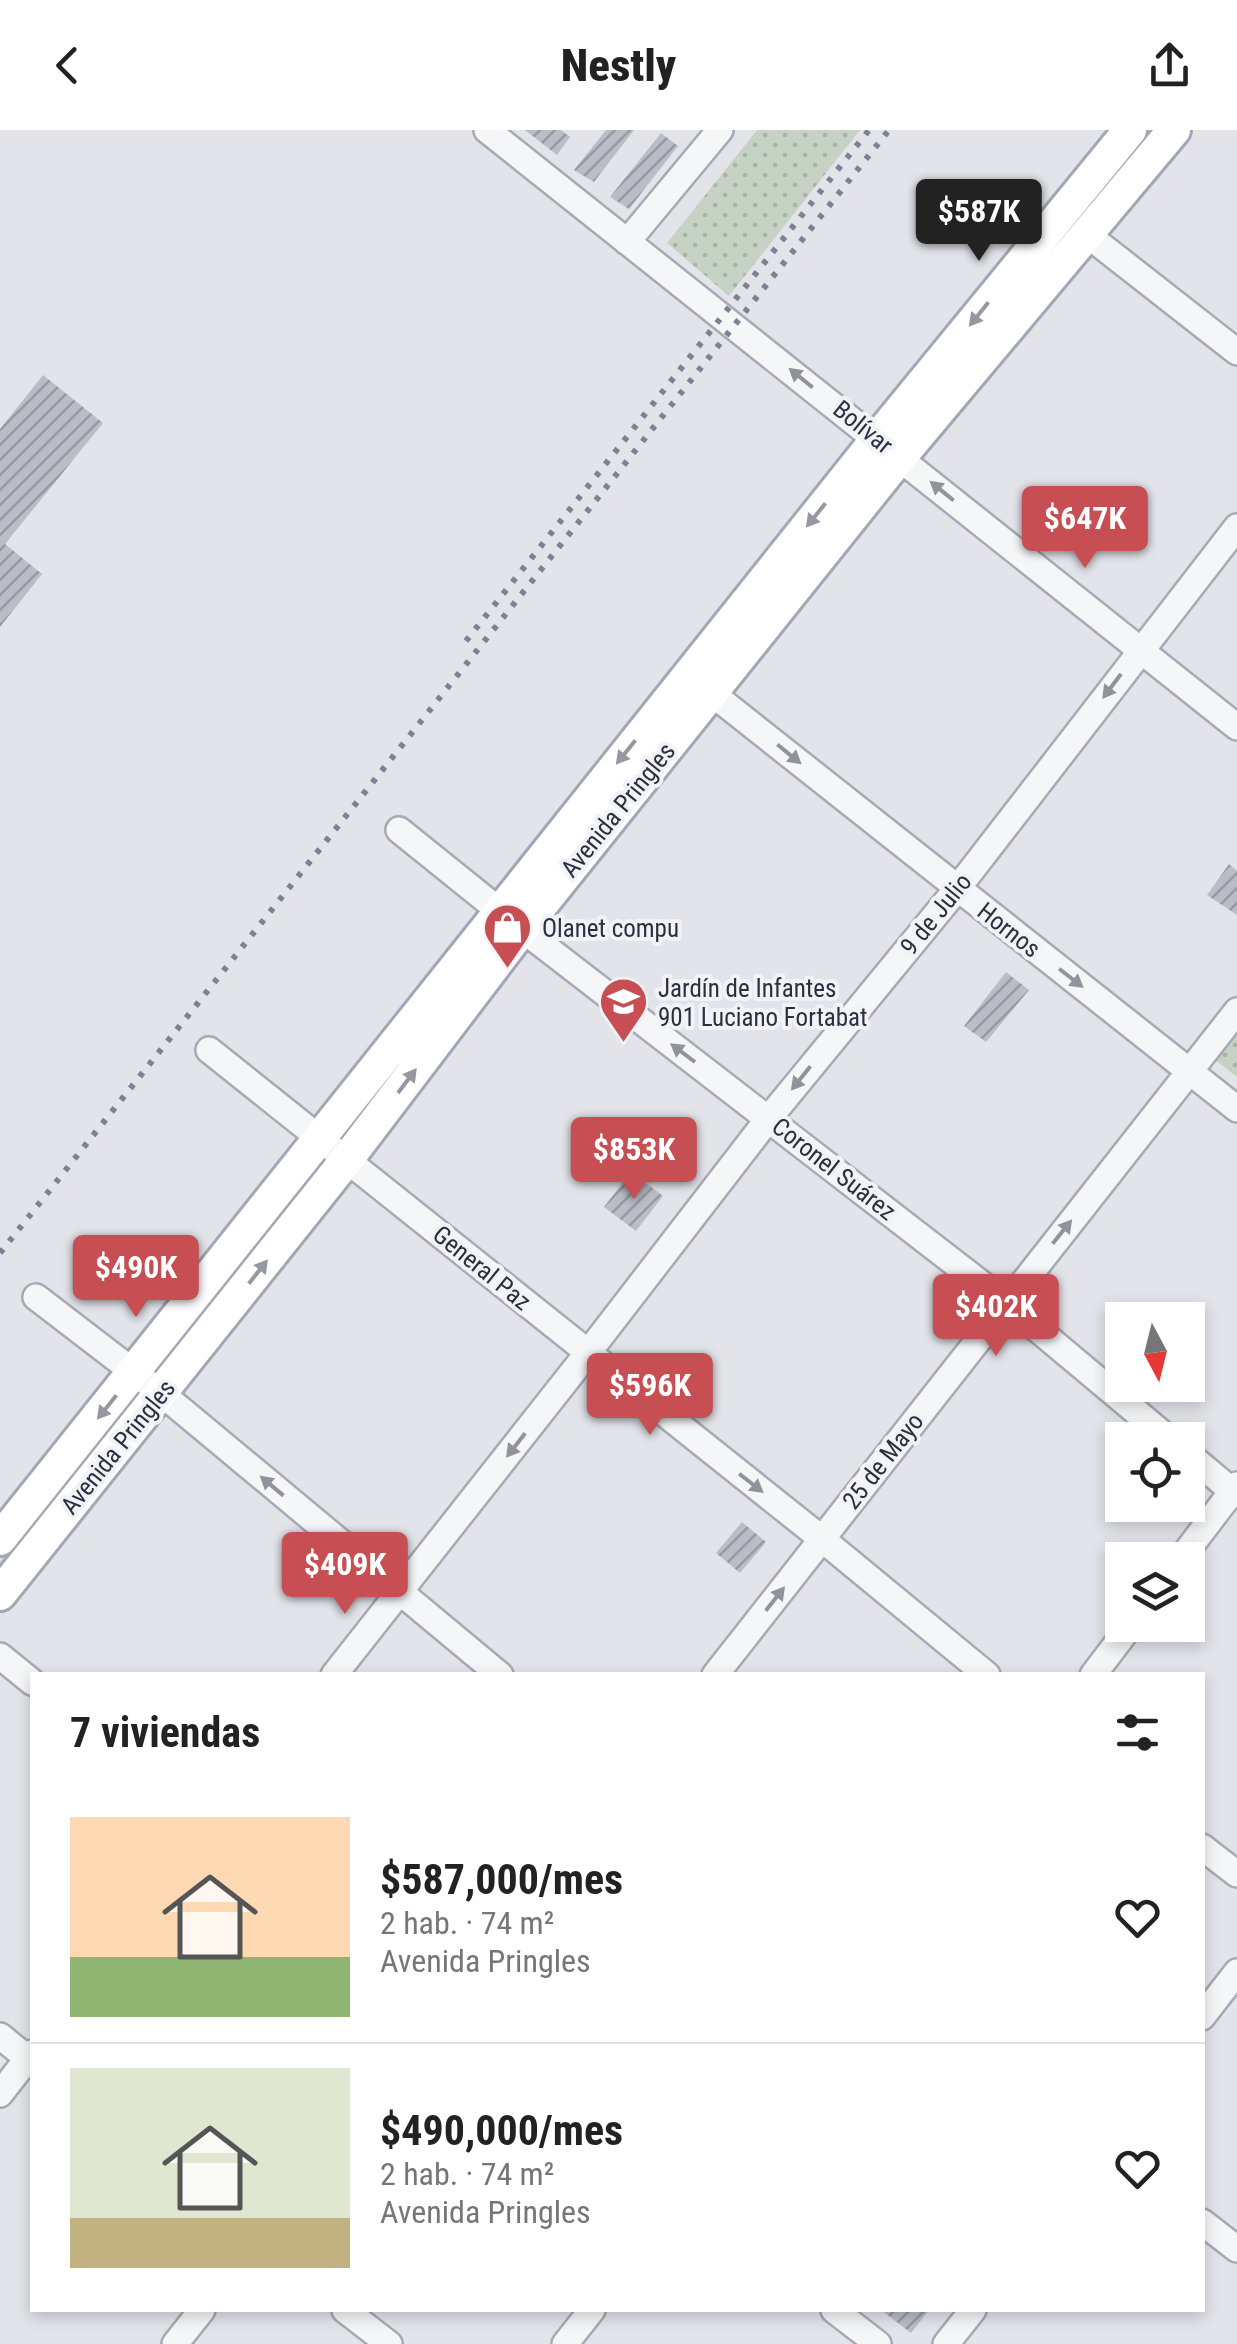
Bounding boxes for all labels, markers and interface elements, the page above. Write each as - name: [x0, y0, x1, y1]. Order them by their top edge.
- icon: back: [40, 38, 95, 93]
- icon: share: [1142, 38, 1197, 93]
- text: Nestly: [561, 39, 676, 92]
- pin: $587K: [909, 179, 1049, 264]
- text: $587K: [938, 192, 1020, 230]
- one-way arrow: [969, 301, 990, 326]
- one-way arrow: [788, 368, 813, 389]
- street label: Bolívar: [827, 394, 899, 460]
- one-way arrow: [929, 481, 955, 502]
- pin: $647K: [1015, 486, 1155, 571]
- text: $647K: [1044, 499, 1126, 537]
- one-way arrow: [806, 502, 827, 528]
- one-way arrow: [1102, 673, 1122, 699]
- street label: Avenida Pringles: [555, 737, 681, 883]
- one-way arrow: [616, 739, 637, 765]
- one-way arrow: [777, 743, 802, 764]
- street label: 9 de Julio: [894, 868, 978, 960]
- street label: Hornos: [972, 896, 1046, 964]
- shop icon: Olanet compu: [481, 902, 533, 970]
- place label: Olanet compu: [542, 914, 679, 943]
- one-way arrow: [1058, 967, 1084, 988]
- place label: Jardín de Infantes 901 Luciano Fortabat: [658, 974, 867, 1032]
- school or university icon: Jardín de Infantes 901 Luciano Fortabat: [597, 976, 649, 1044]
- one-way arrow: [670, 1043, 696, 1063]
- one-way arrow: [791, 1065, 813, 1091]
- one-way arrow: [396, 1068, 416, 1094]
- street label: Coronel Suárez: [766, 1112, 902, 1226]
- pin: $853K: [564, 1117, 704, 1202]
- text: $853K: [593, 1130, 675, 1168]
- street label: General Paz: [427, 1220, 537, 1316]
- one-way arrow: [1051, 1220, 1072, 1245]
- pin: $490K: [66, 1235, 206, 1320]
- text: $490K: [95, 1248, 177, 1286]
- one-way arrow: [247, 1259, 267, 1285]
- pin: $402K: [926, 1274, 1066, 1359]
- text: $402K: [955, 1287, 1037, 1325]
- north arrow: [1105, 1302, 1205, 1402]
- map controls: [1105, 1302, 1205, 1642]
- pin: $596K: [580, 1353, 720, 1438]
- text: $596K: [609, 1366, 691, 1404]
- street label: Avenida Pringles: [55, 1374, 181, 1520]
- one-way arrow: [96, 1393, 117, 1419]
- street label: 25 de Mayo: [837, 1407, 929, 1515]
- button: locate: [1105, 1422, 1205, 1522]
- one-way arrow: [507, 1432, 527, 1458]
- one-way arrow: [738, 1472, 764, 1493]
- one-way arrow: [259, 1476, 284, 1497]
- pin: $409K: [275, 1532, 415, 1617]
- button: layers: [1105, 1542, 1205, 1642]
- text: $409K: [304, 1545, 386, 1583]
- one-way arrow: [764, 1586, 785, 1611]
- icon: filters: [1110, 1705, 1165, 1760]
- text: 7 viviendas: [70, 1708, 260, 1757]
- text: $587,000/mes: [380, 1855, 623, 1904]
- icon: home: [150, 1857, 270, 1977]
- icon: heart: [1110, 1890, 1165, 1945]
- text: 2 hab. · 74 m²: [380, 1904, 554, 1942]
- text: Avenida Pringles: [380, 1942, 591, 1980]
- text: $490,000/mes: [380, 2106, 623, 2155]
- icon: home: [150, 2108, 270, 2228]
- icon: heart: [1110, 2141, 1165, 2196]
- text: 2 hab. · 74 m²: [380, 2155, 554, 2193]
- text: Avenida Pringles: [380, 2193, 591, 2231]

